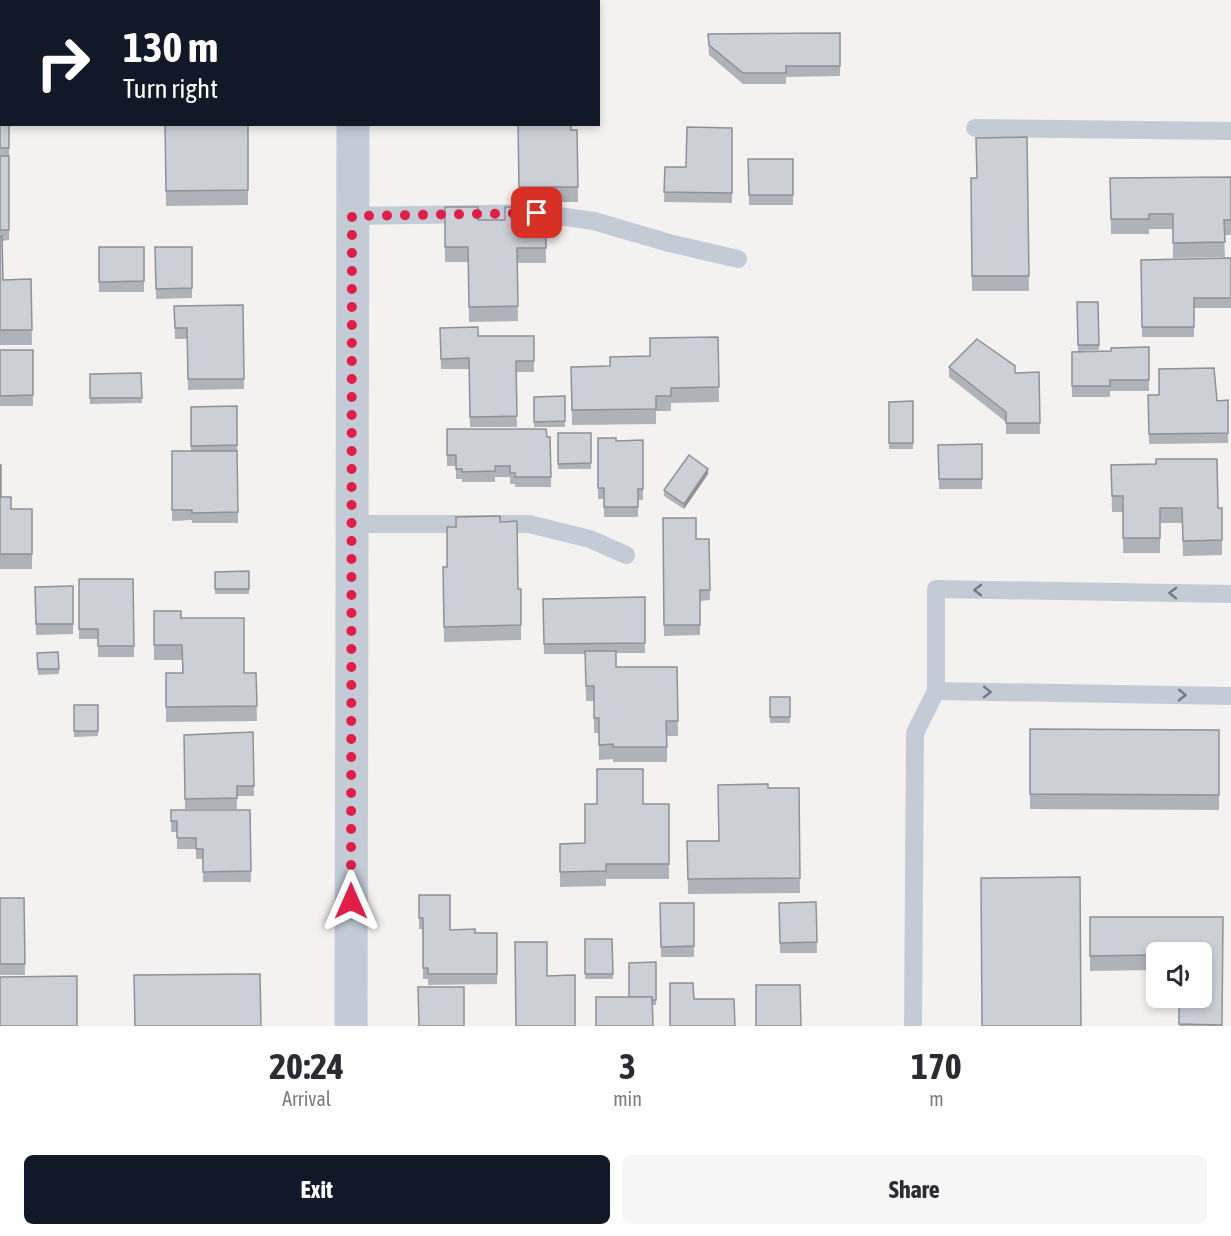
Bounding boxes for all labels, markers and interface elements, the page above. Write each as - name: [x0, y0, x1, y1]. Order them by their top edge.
- text: 130 m: [123, 23, 218, 71]
- icon: right: [24, 24, 102, 102]
- text: Turn right: [123, 73, 218, 104]
- pin: [511, 187, 562, 238]
- icon: arrive: [520, 196, 553, 229]
- one-way arrow: [973, 584, 982, 596]
- one-way arrow: [1168, 587, 1177, 599]
- one-way arrow: [983, 686, 992, 698]
- one-way arrow: [1178, 689, 1187, 701]
- position arrow: [319, 869, 383, 933]
- map controls: [1146, 942, 1212, 1008]
- button: sound: [1146, 942, 1212, 1008]
- text: 20:24: [269, 1045, 344, 1087]
- text: 3: [619, 1045, 636, 1087]
- text: 170: [911, 1045, 962, 1087]
- text: Arrival: [282, 1087, 331, 1110]
- text: min: [613, 1087, 642, 1110]
- text: m: [929, 1087, 944, 1110]
- button: Exit: [24, 1155, 610, 1224]
- button: Share: [622, 1155, 1207, 1224]

